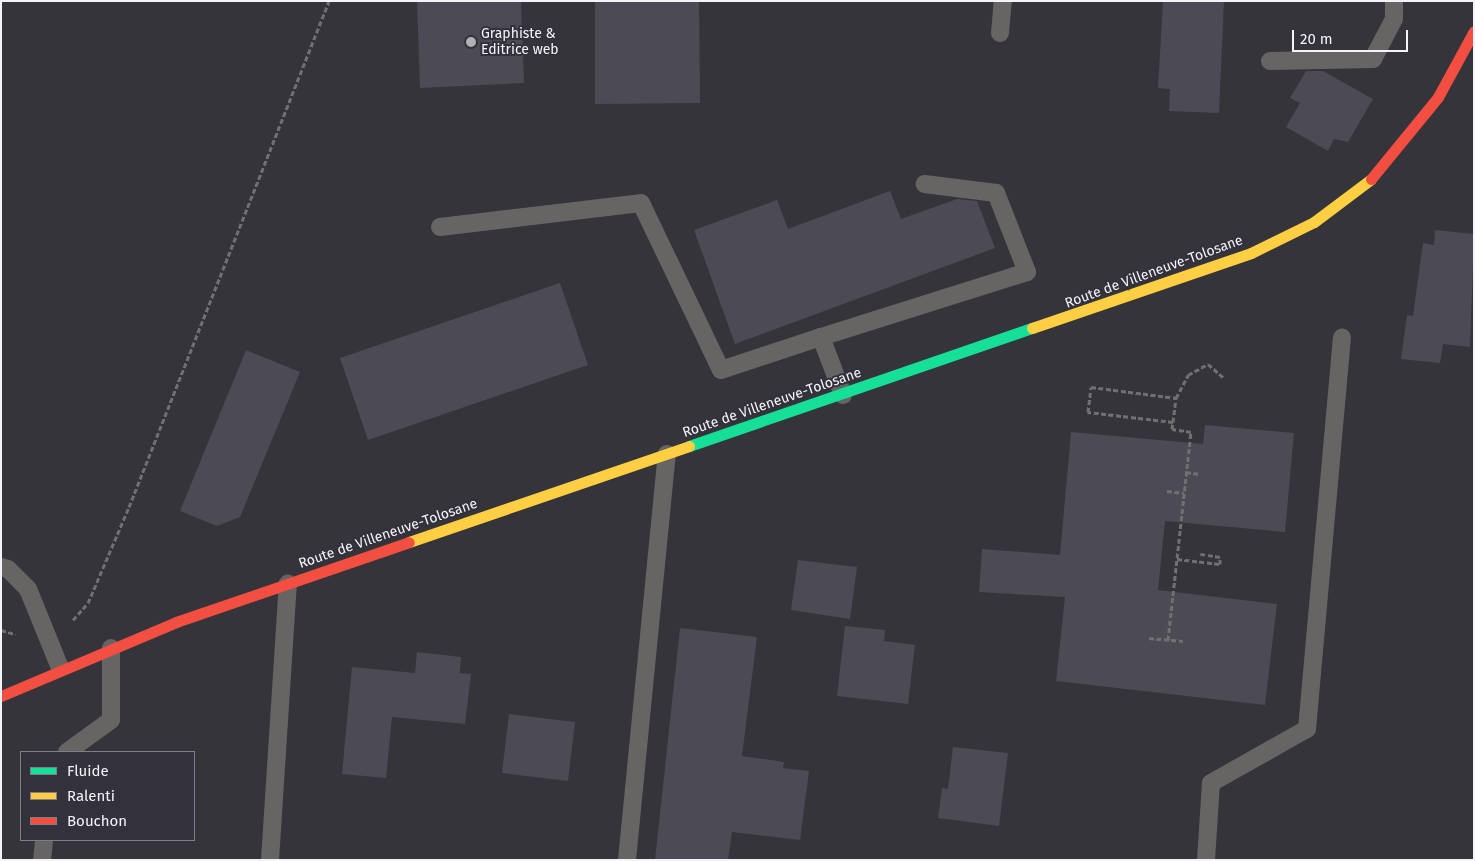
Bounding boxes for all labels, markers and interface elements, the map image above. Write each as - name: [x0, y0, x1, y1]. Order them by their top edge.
- scale bar: [1295, 20, 1411, 52]
- place label: Graphiste & Editrice web: [481, 26, 559, 58]
- text: 20 m: [1300, 30, 1333, 48]
- marker: Graphiste & Editrice web: [465, 36, 477, 48]
- street label: Route de Villeneuve-Tolosane: [1063, 232, 1245, 312]
- street label: Route de Villeneuve-Tolosane: [680, 364, 864, 442]
- street label: Route de Villeneuve-Tolosane: [296, 495, 480, 573]
- legend: [20, 751, 195, 841]
- text: Fluide: [67, 762, 109, 780]
- text: Ralenti: [67, 787, 115, 805]
- text: Bouchon: [67, 812, 127, 830]

